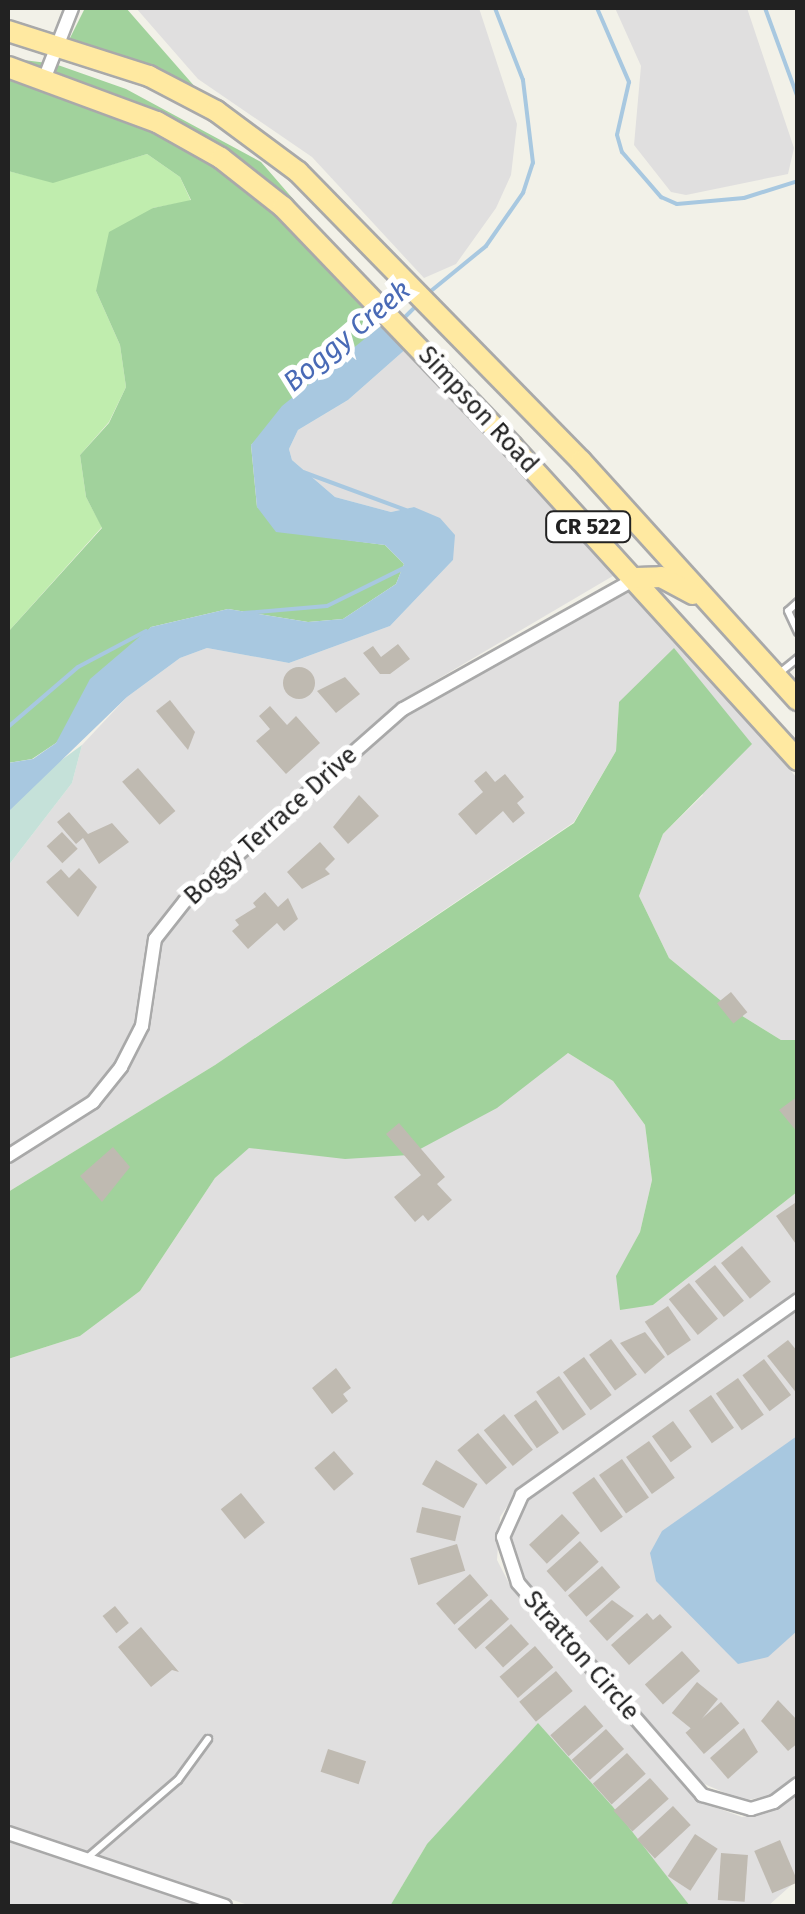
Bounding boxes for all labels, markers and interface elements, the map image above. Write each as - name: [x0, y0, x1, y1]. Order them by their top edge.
- water label: Boggy Creek: [277, 273, 417, 399]
- street label: Simpson Road: [412, 340, 544, 480]
- road number: CR 522: [543, 510, 633, 544]
- street label: Boggy Terrace Drive: [178, 740, 364, 912]
- street label: Stratton Circle: [517, 1585, 645, 1727]

